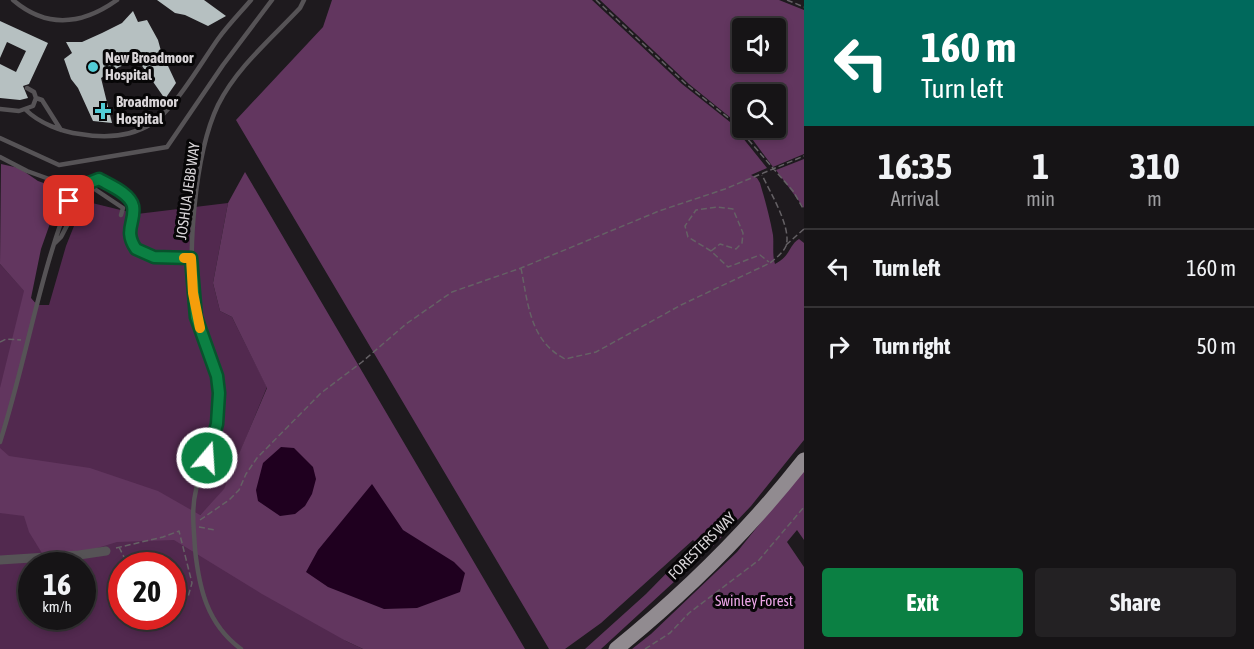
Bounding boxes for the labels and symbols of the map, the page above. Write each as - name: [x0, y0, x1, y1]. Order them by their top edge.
- place label: New Broadmoor Hospital: [105, 49, 194, 83]
- marker: New Broadmoor Hospital: [86, 60, 100, 74]
- place label: Broadmoor Hospital: [116, 93, 179, 127]
- marker: Broadmoor Hospital: [94, 102, 112, 120]
- street label: JOSHUA JEBB WAY: [172, 141, 203, 241]
- pin: [43, 175, 94, 226]
- position arrow: [175, 426, 239, 490]
- street label: FORESTERS WAY: [665, 508, 739, 583]
- speed limit sign: 20: [108, 552, 186, 630]
- park label: Swinley Forest: [715, 592, 793, 609]

